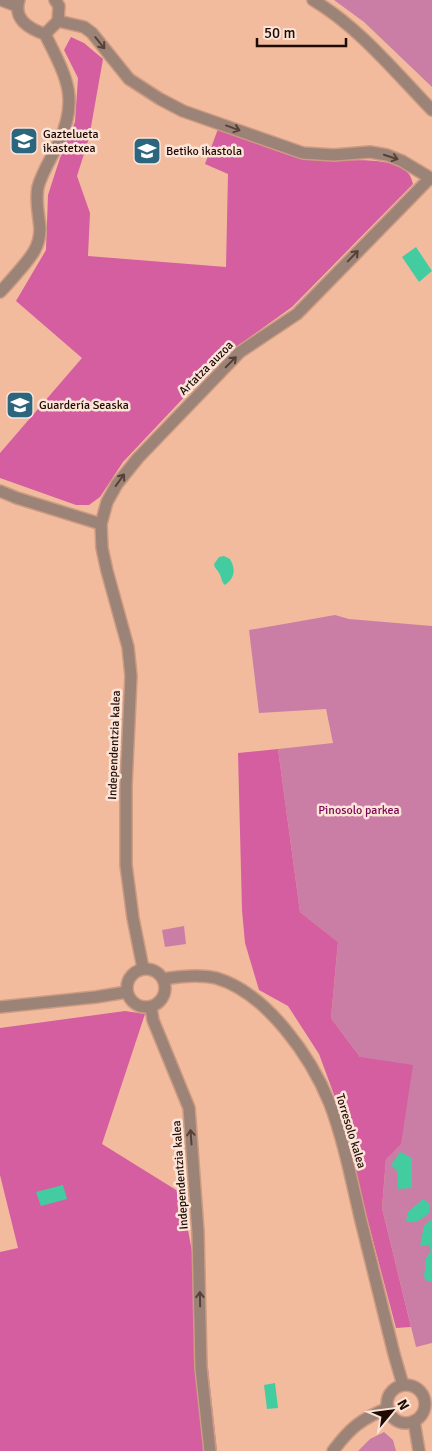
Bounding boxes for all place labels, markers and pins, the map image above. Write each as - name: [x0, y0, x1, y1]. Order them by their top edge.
- school or university icon: Gaztelueta ikastetxea: [9, 126, 39, 156]
- place label: Gaztelueta ikastetxea: [43, 127, 98, 156]
- school or university icon: Betiko ikastola: [132, 136, 162, 166]
- place label: Betiko ikastola: [166, 144, 242, 159]
- school or university icon: Guardería Seaska: [5, 390, 35, 420]
- place label: Guardería Seaska: [39, 398, 129, 413]

